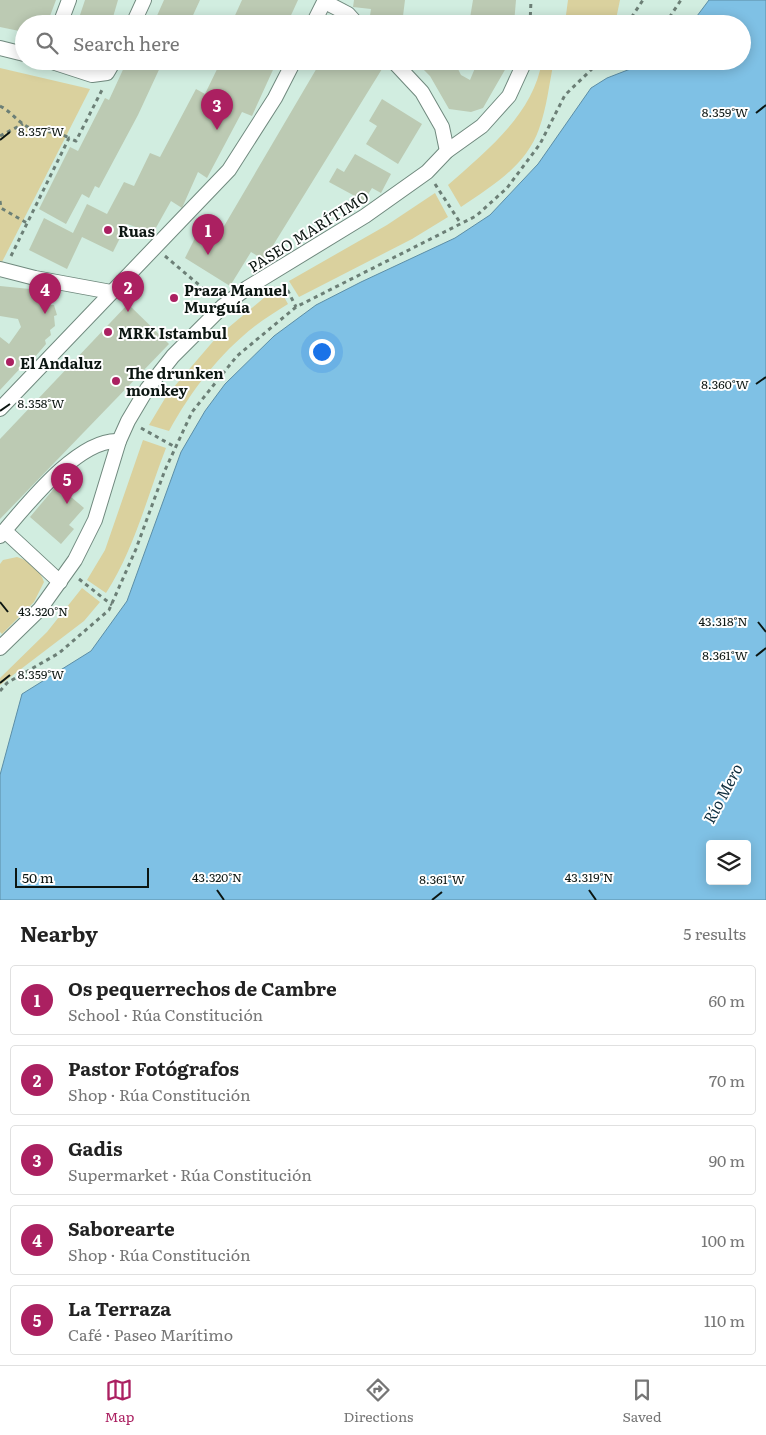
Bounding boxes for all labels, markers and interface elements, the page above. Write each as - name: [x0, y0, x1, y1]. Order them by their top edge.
- search box: [15, 15, 751, 70]
- icon: search: [33, 29, 61, 57]
- text: Search here: [73, 29, 180, 57]
- pin: 3: [201, 89, 233, 130]
- text: 8.359°W: [702, 103, 748, 121]
- text: 8.357°W: [18, 122, 64, 140]
- street label: PASEO MARÍTIMO: [243, 185, 373, 277]
- pin: 1: [192, 214, 224, 255]
- place label: Ruas: [118, 219, 155, 242]
- marker: Ruas: [102, 224, 114, 236]
- pin: 2: [112, 271, 144, 312]
- pin: 4: [29, 273, 61, 314]
- place label: Praza Manuel Murguía: [184, 278, 288, 318]
- marker: Praza Manuel Murguía: [168, 292, 180, 304]
- place label: MRK Istambul: [118, 321, 228, 344]
- marker: MRK Istambul: [102, 326, 114, 338]
- your location: [309, 339, 335, 365]
- place label: El Andaluz: [20, 351, 102, 374]
- marker: El Andaluz: [4, 356, 16, 368]
- place label: The drunken monkey: [126, 361, 224, 401]
- marker: The drunken monkey: [110, 375, 122, 387]
- text: 8.360°W: [701, 375, 749, 393]
- text: 8.358°W: [18, 394, 64, 412]
- pin: 5: [51, 463, 83, 504]
- text: 43.320°N: [18, 602, 68, 620]
- text: 43.318°N: [698, 612, 748, 630]
- text: 8.361°W: [702, 646, 748, 664]
- text: 8.359°W: [18, 665, 64, 683]
- water label: Río Mero: [696, 759, 748, 827]
- map controls: [706, 840, 751, 885]
- button: layers: [706, 840, 751, 885]
- scale bar: [15, 865, 149, 888]
- text: 50 m: [22, 867, 54, 887]
- text: 43.320°N: [192, 868, 242, 886]
- text: 43.319°N: [565, 868, 613, 886]
- text: 8.361°W: [419, 870, 465, 888]
- text: Nearby: [20, 917, 98, 948]
- text: 5 results: [683, 921, 746, 945]
- text: Os pequerrechos de Cambre: [68, 974, 337, 1002]
- text: 1: [34, 988, 40, 1012]
- text: 60 m: [708, 988, 745, 1012]
- text: School · Rúa Constitución: [68, 1002, 263, 1026]
- text: Pastor Fotógrafos: [68, 1054, 239, 1082]
- text: 2: [33, 1068, 41, 1092]
- text: 70 m: [709, 1068, 745, 1092]
- text: Shop · Rúa Constitución: [68, 1082, 251, 1106]
- text: Gadis: [68, 1134, 122, 1162]
- text: 3: [33, 1148, 41, 1172]
- text: 90 m: [709, 1148, 745, 1172]
- text: Supermarket · Rúa Constitución: [68, 1162, 312, 1186]
- text: Saborearte: [68, 1214, 175, 1242]
- text: 4: [32, 1228, 42, 1252]
- text: 100 m: [701, 1228, 745, 1252]
- text: Shop · Rúa Constitución: [68, 1242, 251, 1266]
- text: La Terraza: [68, 1294, 171, 1322]
- text: 5: [33, 1308, 41, 1332]
- text: 110 m: [704, 1308, 745, 1332]
- text: Café · Paseo Marítimo: [68, 1322, 233, 1346]
- tab: Map: [105, 1376, 134, 1426]
- tab: Directions: [343, 1376, 413, 1426]
- tab: Saved: [622, 1376, 661, 1426]

